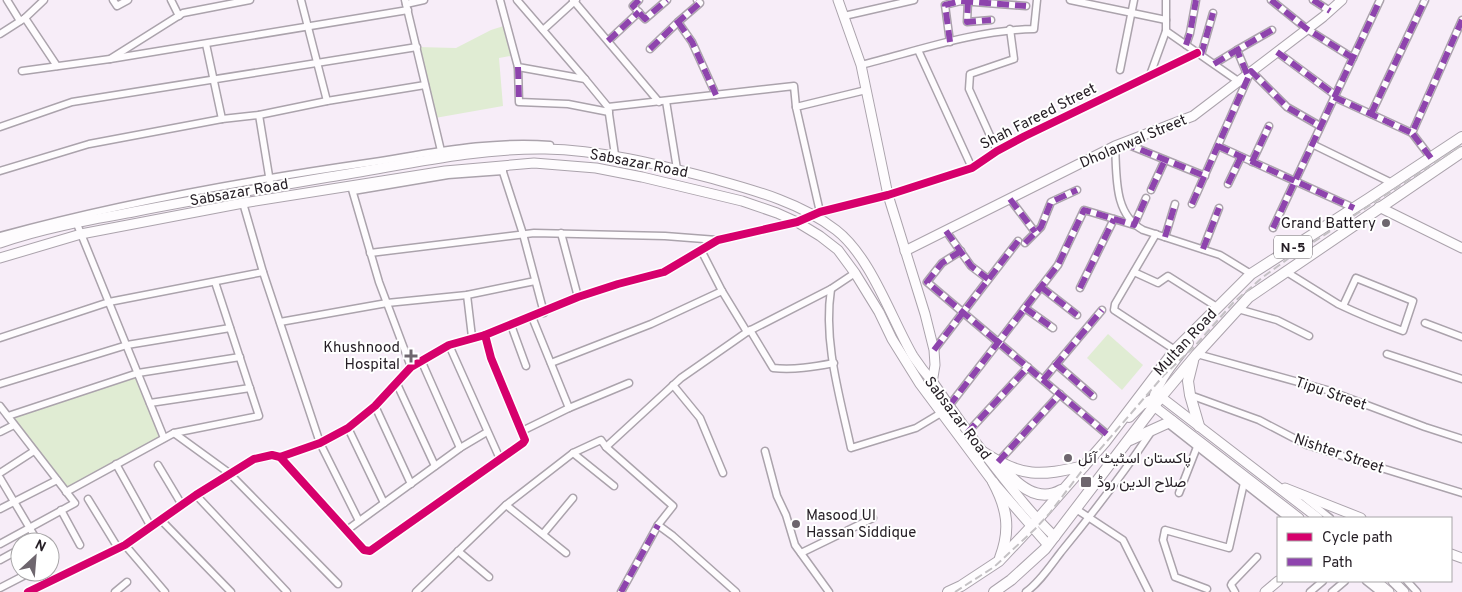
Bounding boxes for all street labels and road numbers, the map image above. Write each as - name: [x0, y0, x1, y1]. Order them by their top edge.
- street label: Shah Fareed Street: [977, 80, 1100, 155]
- street label: Dholanwal Street: [1077, 111, 1190, 174]
- street label: Sabsazar Road: [588, 146, 689, 183]
- street label: Sabsazar Road: [189, 175, 290, 211]
- road number: N-5: [1274, 236, 1312, 258]
- street label: Multan Road: [1150, 306, 1222, 380]
- street label: Sabsazar Road: [919, 373, 994, 464]
- street label: Tipu Street: [1292, 373, 1369, 415]
- street label: Nishter Street: [1291, 430, 1386, 479]

